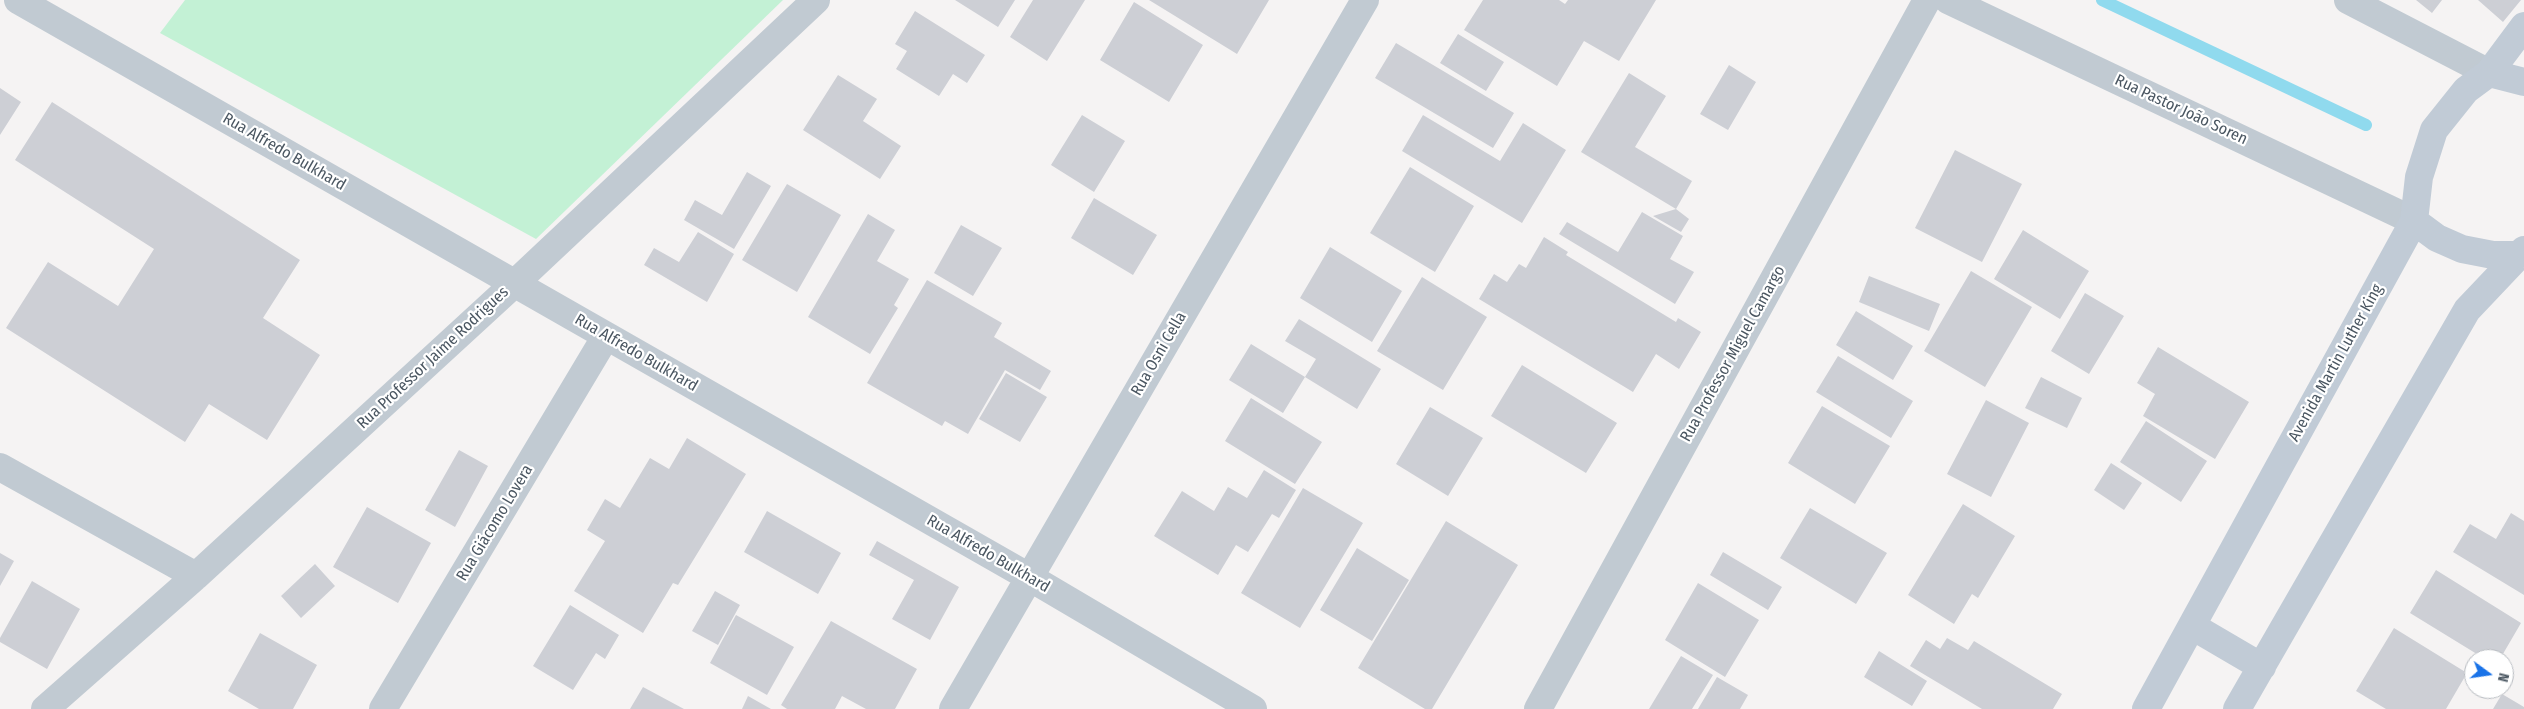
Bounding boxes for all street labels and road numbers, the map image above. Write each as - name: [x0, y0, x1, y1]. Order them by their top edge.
- street label: Rua Pastor João Soren: [2112, 71, 2250, 149]
- street label: Rua Alfredo Bulkhard: [219, 109, 349, 195]
- street label: Rua Professor Miguel Camargo: [1677, 263, 1789, 445]
- street label: Avenida Martin Luther King: [2285, 281, 2387, 445]
- street label: Rua Professor Jaime Rodrigues: [353, 283, 513, 433]
- street label: Rua Osni Cella: [1127, 309, 1191, 399]
- street label: Rua Alfredo Bulkhard: [571, 310, 701, 396]
- street label: Rua Giácomo Lovera: [453, 461, 537, 585]
- street label: Rua Alfredo Bulkhard: [923, 511, 1053, 597]

